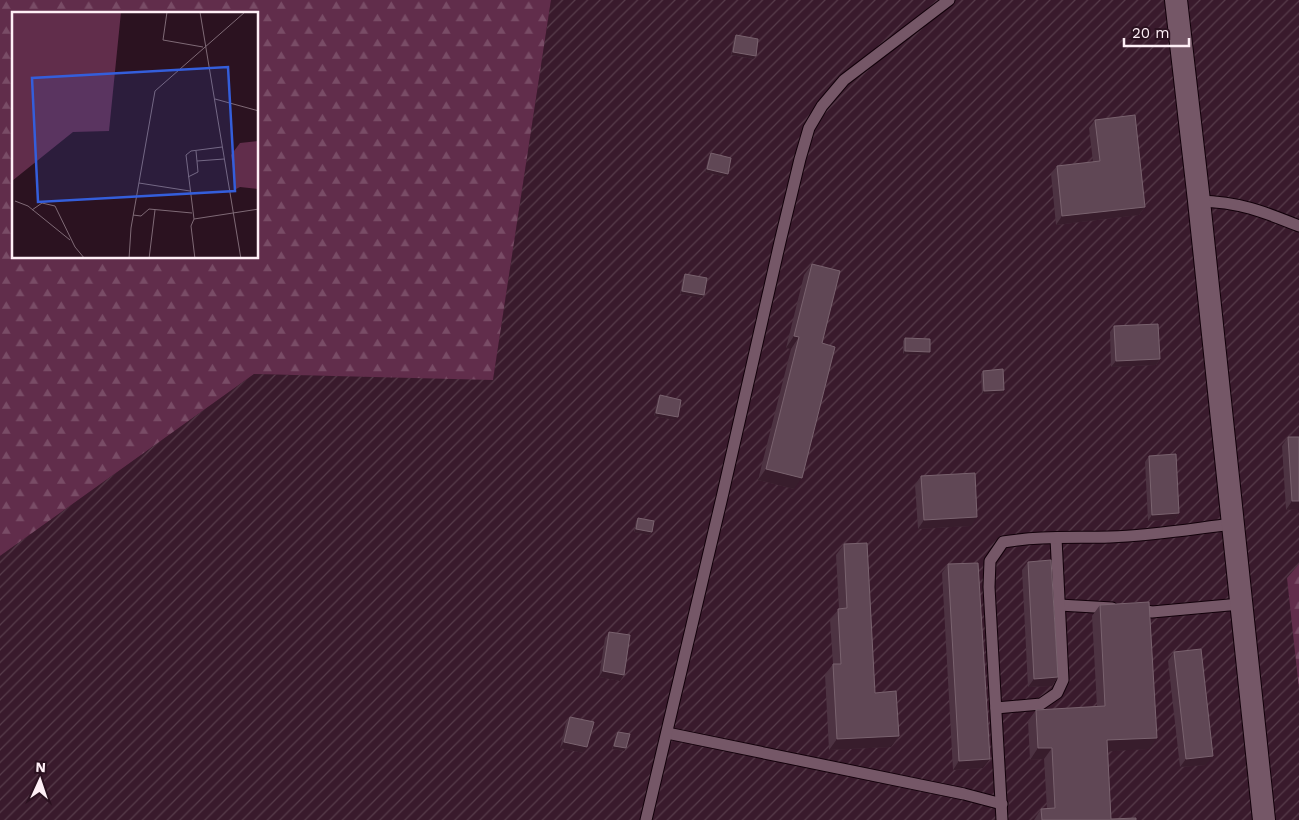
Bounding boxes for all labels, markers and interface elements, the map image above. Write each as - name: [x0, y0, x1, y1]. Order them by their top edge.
- inset map: [12, 12, 259, 259]
- scale bar: [1124, 15, 1189, 47]
- text: 20 m: [1132, 24, 1170, 42]
- north arrow: [15, 755, 65, 805]
- text: N: [35, 759, 46, 775]

